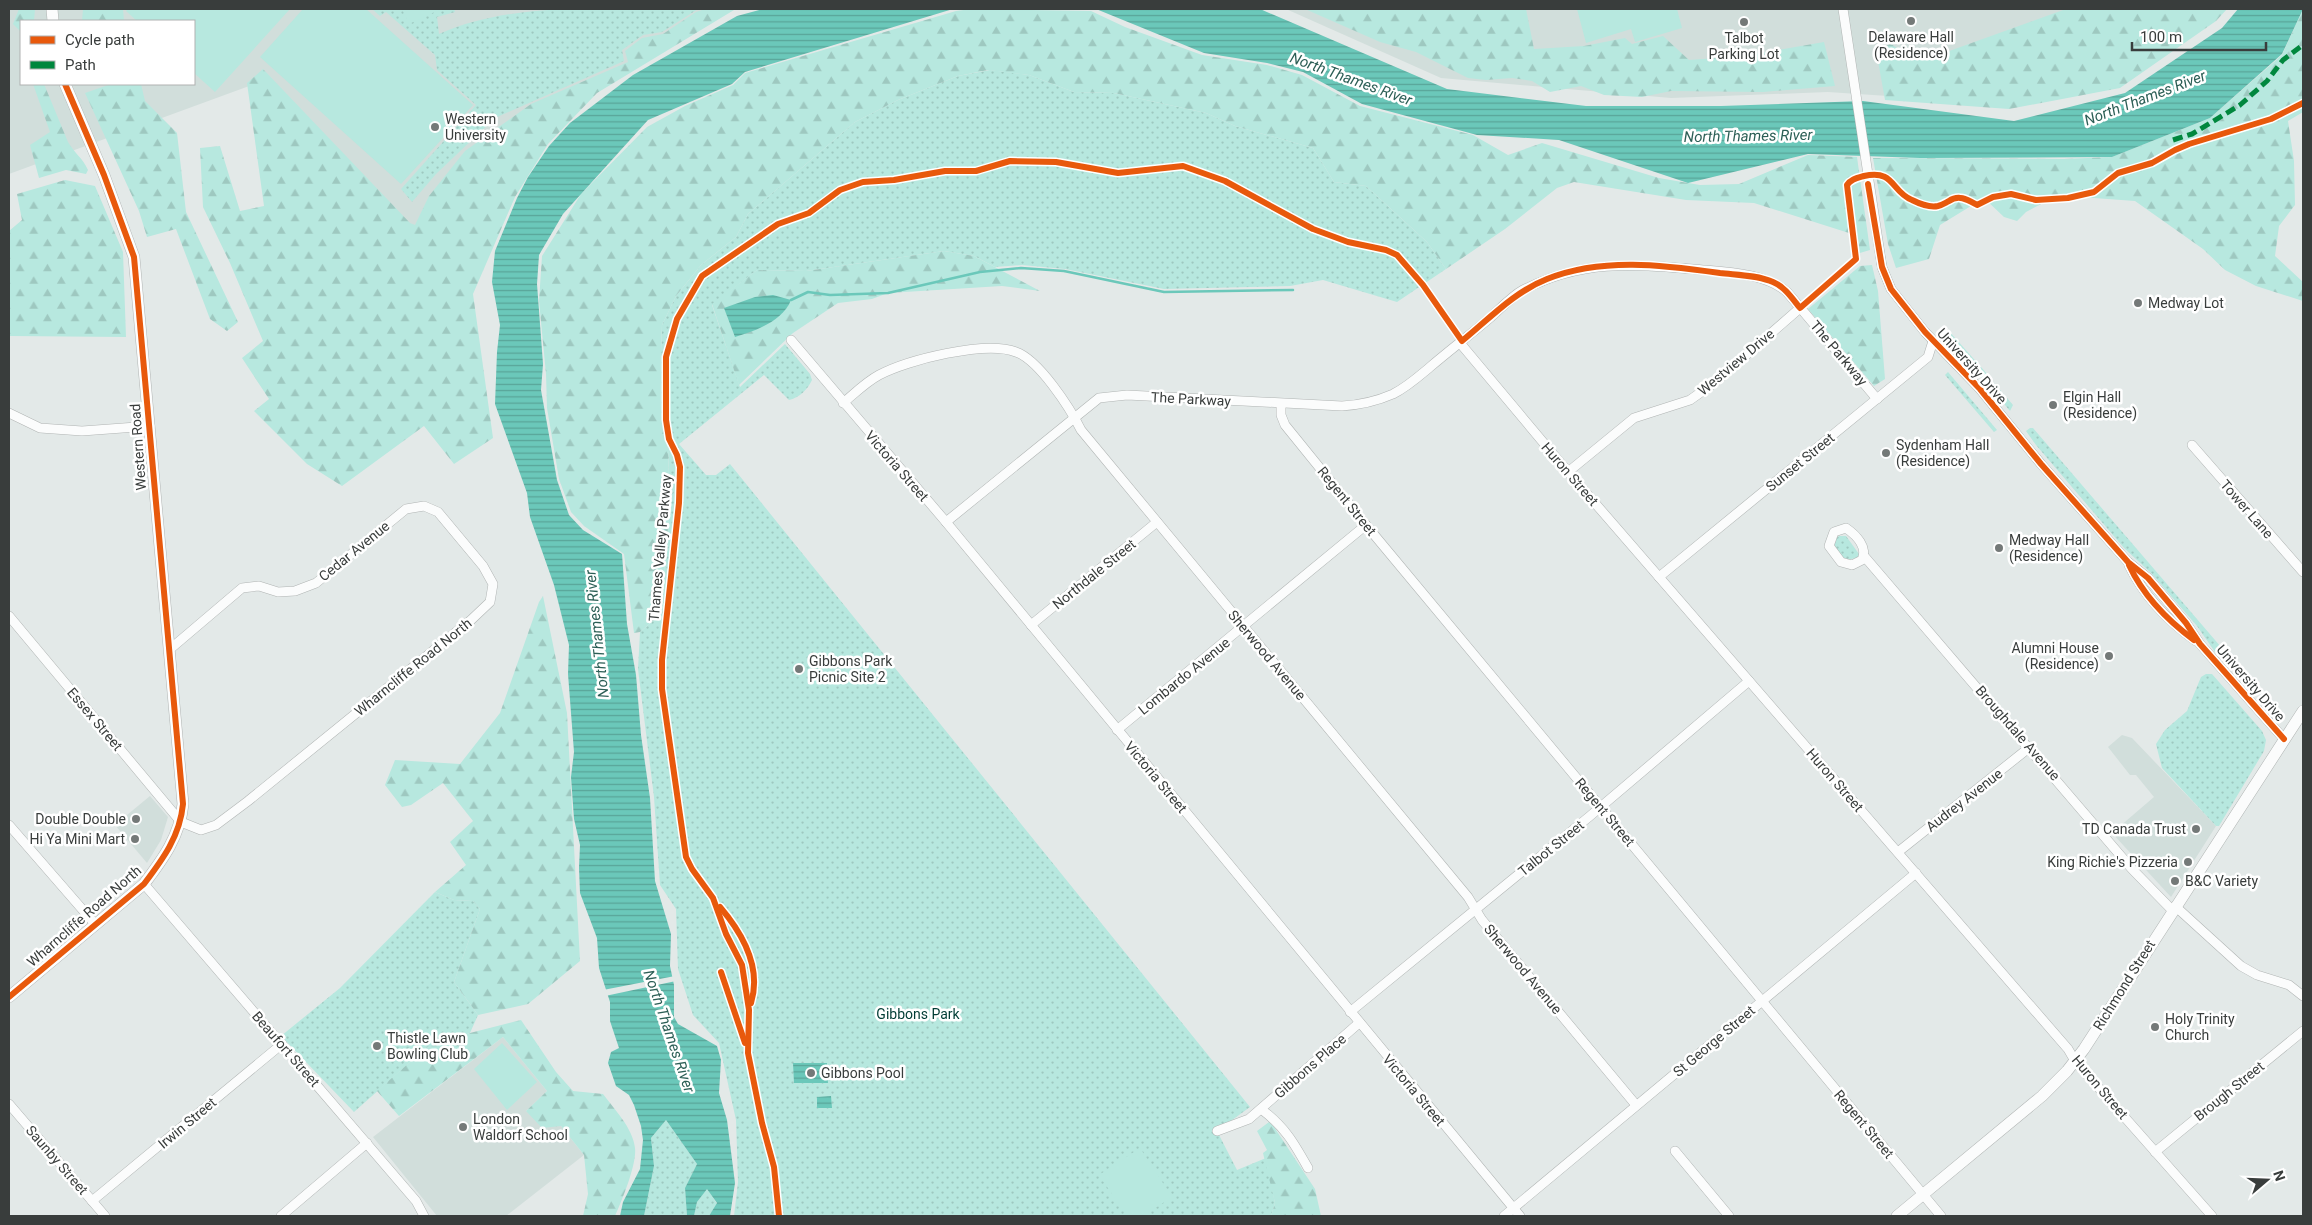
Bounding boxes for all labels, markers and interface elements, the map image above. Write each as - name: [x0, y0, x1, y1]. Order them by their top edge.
- marker: Delaware Hall (Residence): [1905, 15, 1917, 27]
- marker: Talbot Parking Lot: [1738, 16, 1750, 28]
- legend: [20, 20, 195, 85]
- scale bar: [2132, 20, 2266, 52]
- text: 100 m: [2140, 28, 2182, 46]
- place label: Delaware Hall (Residence): [1868, 29, 1954, 62]
- place label: Talbot Parking Lot: [1709, 30, 1780, 62]
- text: Cycle path: [65, 31, 135, 49]
- water label: North Thames River: [1288, 49, 1415, 110]
- text: Path: [65, 56, 96, 74]
- water label: North Thames River: [2082, 66, 2209, 129]
- place label: Western University: [445, 111, 506, 143]
- marker: Western University: [429, 121, 441, 133]
- water label: North Thames River: [1684, 126, 1813, 146]
- place label: Medway Lot: [2148, 295, 2224, 311]
- marker: Medway Lot: [2132, 297, 2144, 309]
- street label: The Parkway: [1807, 317, 1871, 389]
- street label: Westview Drive: [1695, 325, 1777, 399]
- street label: University Drive: [1934, 325, 2010, 407]
- street label: The Parkway: [1151, 389, 1232, 409]
- place label: Elgin Hall (Residence): [2063, 389, 2137, 422]
- marker: Elgin Hall (Residence): [2047, 399, 2059, 411]
- street label: Western Road: [127, 403, 149, 491]
- street label: Victoria Street: [862, 427, 932, 505]
- street label: Sunset Street: [1763, 429, 1838, 494]
- place label: Sydenham Hall (Residence): [1896, 437, 1989, 470]
- street label: Huron Street: [1538, 439, 1602, 509]
- marker: Sydenham Hall (Residence): [1880, 447, 1892, 459]
- street label: Regent Street: [1314, 463, 1380, 539]
- street label: Thames Valley Parkway: [646, 474, 674, 622]
- street label: Tower Lane: [2217, 477, 2277, 541]
- street label: Cedar Avenue: [316, 518, 392, 584]
- place label: Medway Hall (Residence): [2009, 532, 2089, 565]
- street label: Northdale Street: [1049, 535, 1139, 612]
- marker: Medway Hall (Residence): [1993, 542, 2005, 554]
- water label: North Thames River: [581, 568, 613, 699]
- street label: Sherwood Avenue: [1225, 607, 1309, 703]
- street label: Wharncliffe Road North: [351, 615, 475, 719]
- street label: Lombardo Avenue: [1135, 634, 1233, 718]
- place label: Alumni House (Residence): [2012, 640, 2099, 673]
- street label: University Drive: [2214, 642, 2288, 724]
- marker: Alumni House (Residence): [2103, 650, 2115, 662]
- place label: Gibbons Park Picnic Site 2: [809, 653, 893, 685]
- marker: Gibbons Park Picnic Site 2: [793, 663, 805, 675]
- street label: Broughdale Avenue: [1973, 682, 2063, 784]
- street label: Essex Street: [64, 684, 126, 754]
- street label: Victoria Street: [1122, 738, 1191, 816]
- street label: Huron Street: [1803, 745, 1867, 815]
- street label: Audrey Avenue: [1923, 765, 2005, 835]
- street label: Regent Street: [1572, 775, 1638, 850]
- place label: Double Double: [35, 811, 126, 827]
- marker: Double Double: [130, 813, 142, 825]
- street label: Talbot Street: [1515, 817, 1587, 879]
- place label: TD Canada Trust: [2082, 821, 2186, 837]
- marker: TD Canada Trust: [2190, 823, 2202, 835]
- place label: Hi Ya Mini Mart: [29, 831, 125, 847]
- marker: Hi Ya Mini Mart: [129, 833, 141, 845]
- place label: King Richie's Pizzeria: [2047, 854, 2178, 870]
- marker: King Richie's Pizzeria: [2182, 856, 2194, 868]
- street label: Wharncliffe Road North: [24, 862, 144, 970]
- place label: B&C Variety: [2185, 873, 2258, 889]
- marker: B&C Variety: [2169, 875, 2181, 887]
- street label: Sherwood Avenue: [1481, 921, 1565, 1017]
- street label: Richmond Street: [2090, 937, 2158, 1033]
- water label: North Thames River: [640, 967, 699, 1096]
- street label: St George Street: [1670, 1002, 1758, 1080]
- park label: Gibbons Park: [876, 1006, 961, 1022]
- street label: Beaufort Street: [249, 1008, 323, 1090]
- place label: Holy Trinity Church: [2165, 1011, 2235, 1043]
- marker: Holy Trinity Church: [2149, 1021, 2161, 1033]
- place label: Thistle Lawn Bowling Club: [387, 1030, 468, 1062]
- street label: Gibbons Place: [1271, 1031, 1349, 1101]
- marker: Thistle Lawn Bowling Club: [371, 1040, 383, 1052]
- street label: Victoria Street: [1380, 1051, 1449, 1129]
- street label: Huron Street: [2069, 1052, 2132, 1123]
- street label: Brough Street: [2191, 1058, 2267, 1124]
- place label: Gibbons Pool: [821, 1065, 904, 1081]
- marker: Gibbons Pool: [805, 1067, 817, 1079]
- street label: Regent Street: [1831, 1087, 1897, 1162]
- street label: Irwin Street: [155, 1094, 220, 1152]
- place label: London Waldorf School: [473, 1111, 568, 1143]
- marker: London Waldorf School: [457, 1121, 469, 1133]
- street label: Saunby Street: [23, 1122, 92, 1198]
- north arrow: [2242, 1155, 2292, 1205]
- text: N: [2270, 1168, 2288, 1183]

